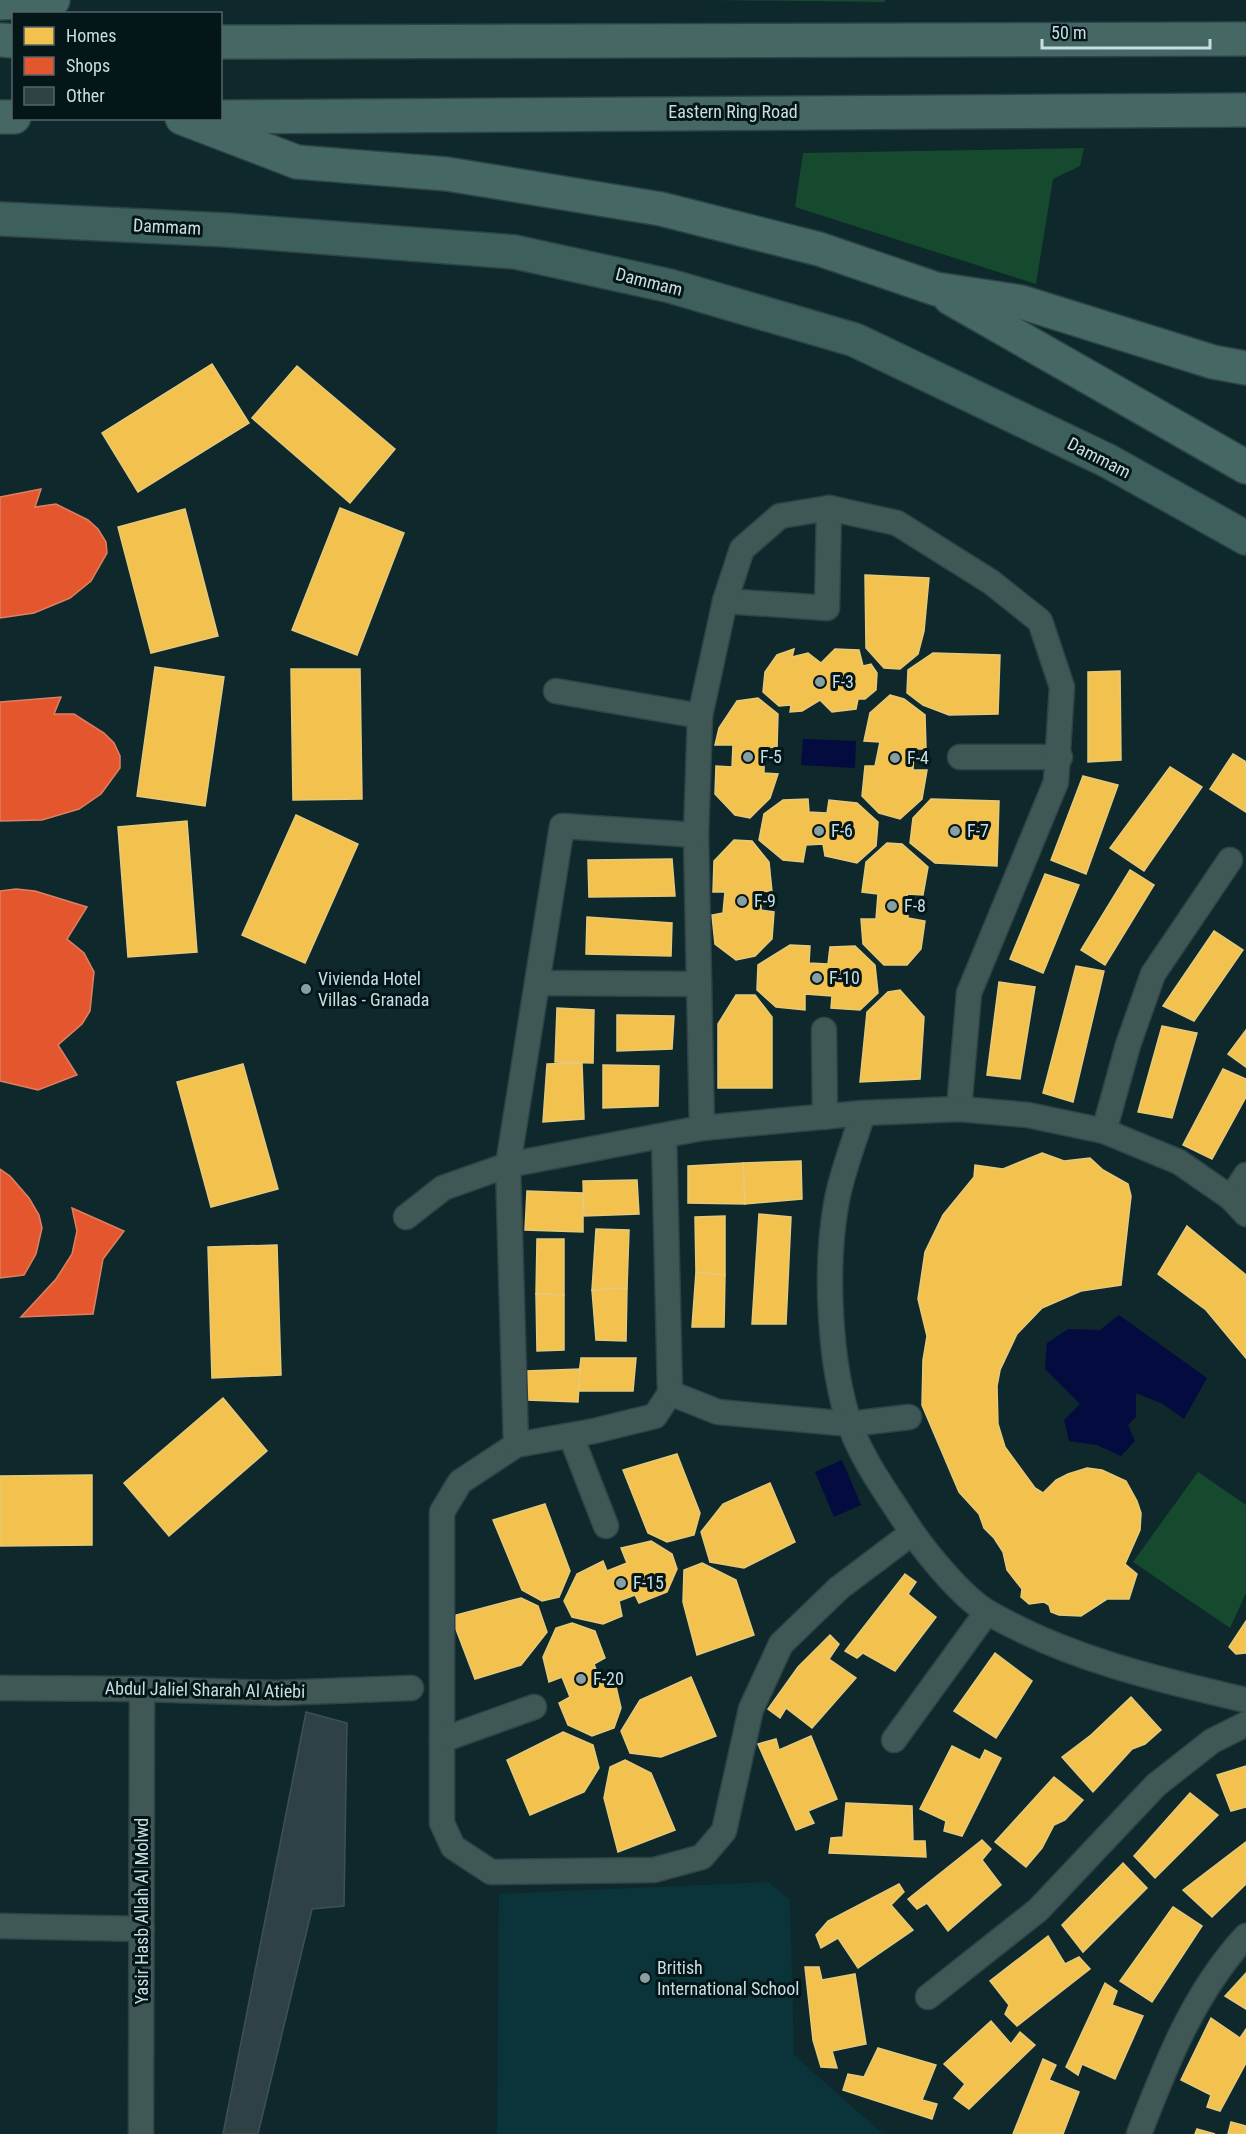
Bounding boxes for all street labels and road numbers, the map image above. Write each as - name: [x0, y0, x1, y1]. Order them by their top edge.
- street label: Eastern Ring Road: [668, 101, 798, 122]
- street label: Dammam: [132, 214, 202, 239]
- street label: Dammam: [613, 263, 685, 300]
- street label: Dammam: [1064, 433, 1134, 482]
- street label: Abdul Jaliel Sharah Al Atiebi: [105, 1677, 305, 1702]
- street label: Yasir Hasb Allah Al Molwd: [131, 1818, 152, 2004]

